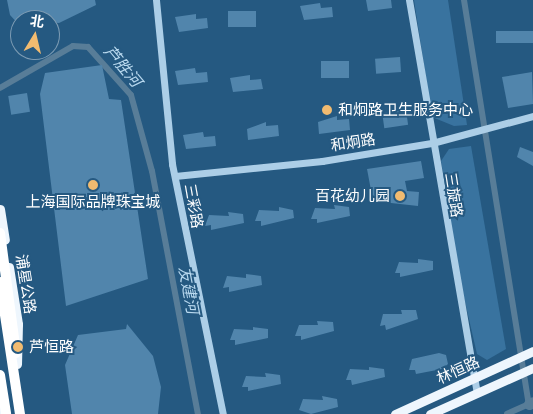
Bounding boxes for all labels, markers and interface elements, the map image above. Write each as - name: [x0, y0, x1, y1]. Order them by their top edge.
- north arrow: [10, 10, 60, 60]
- text: 北: [29, 11, 46, 31]
- water label: 芦胜河: [100, 41, 146, 91]
- place label: 和炯路卫生服务中心: [338, 101, 473, 119]
- marker: 和炯路卫生服务中心: [320, 103, 334, 117]
- street label: 和炯路: [329, 130, 377, 154]
- street label: 三旋路: [442, 171, 466, 219]
- marker: 上海国际品牌珠宝城: [87, 179, 99, 191]
- street label: 三彩路: [181, 182, 207, 230]
- place label: 百花幼儿园: [315, 187, 390, 205]
- marker: 百花幼儿园: [394, 190, 406, 202]
- place label: 上海国际品牌珠宝城: [26, 193, 160, 211]
- street label: 浦星公路: [12, 253, 40, 315]
- water label: 友建河: [175, 265, 203, 315]
- place label: 芦恒路: [29, 338, 74, 356]
- marker: 芦恒路: [11, 340, 25, 354]
- street label: 林恒路: [434, 353, 482, 387]

